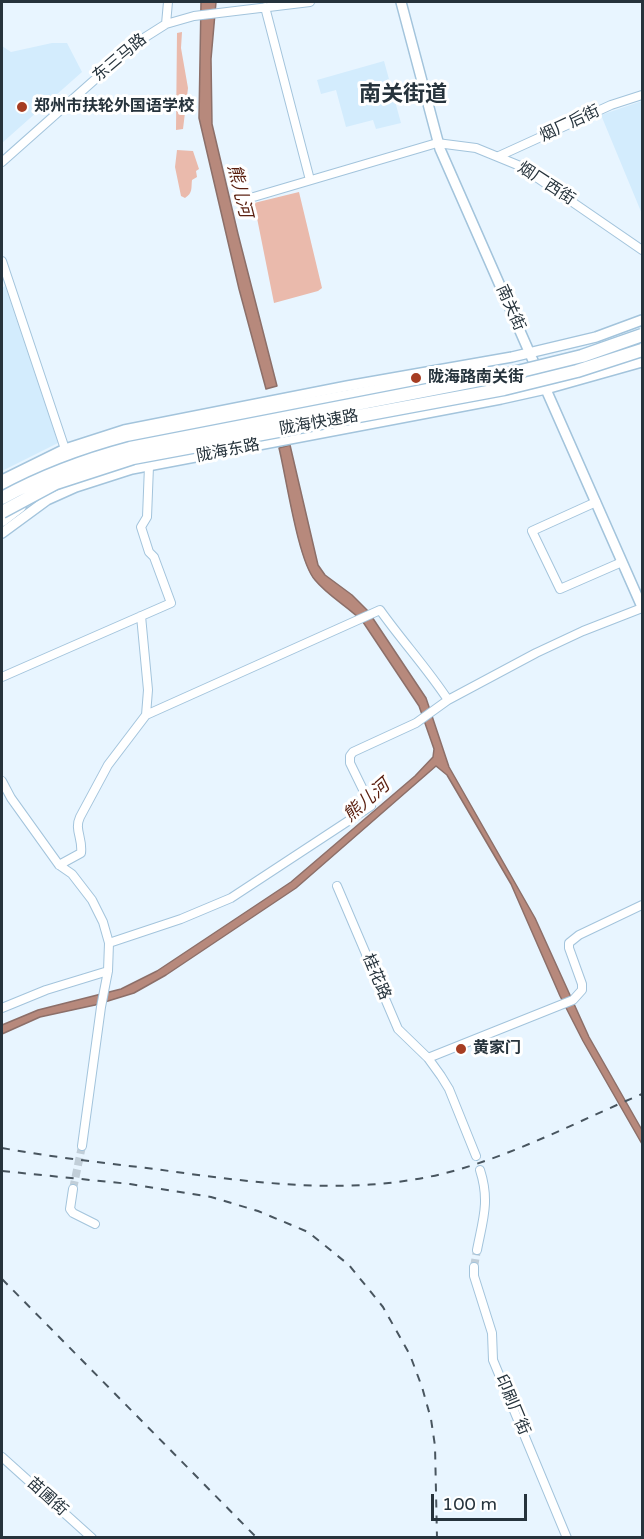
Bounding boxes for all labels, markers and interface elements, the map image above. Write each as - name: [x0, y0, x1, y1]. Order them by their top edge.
- street label: 东三马路: [89, 30, 151, 86]
- district label: 南关街道: [359, 82, 447, 108]
- place label: 郑州市扶轮外国语学校: [34, 97, 194, 117]
- marker: 郑州市扶轮外国语学校: [15, 100, 29, 114]
- street label: 烟厂后街: [537, 102, 603, 146]
- street label: 烟厂西街: [514, 159, 578, 209]
- water label: 熊儿河: [222, 162, 256, 220]
- street label: 南关街: [491, 282, 529, 334]
- place label: 陇海路南关街: [428, 368, 524, 388]
- marker: 陇海路南关街: [409, 371, 423, 385]
- street label: 陇海快速路: [278, 407, 360, 439]
- street label: 陇海东路: [195, 435, 261, 467]
- water label: 熊儿河: [340, 775, 394, 827]
- street label: 桂花路: [358, 951, 394, 1003]
- place label: 黄家门: [473, 1039, 521, 1059]
- marker: 黄家门: [454, 1042, 468, 1056]
- street label: 印刷厂街: [491, 1372, 533, 1438]
- street label: 苗圃街: [23, 1474, 71, 1520]
- scale bar: [434, 1482, 530, 1520]
- text: 100 m: [442, 1493, 497, 1515]

